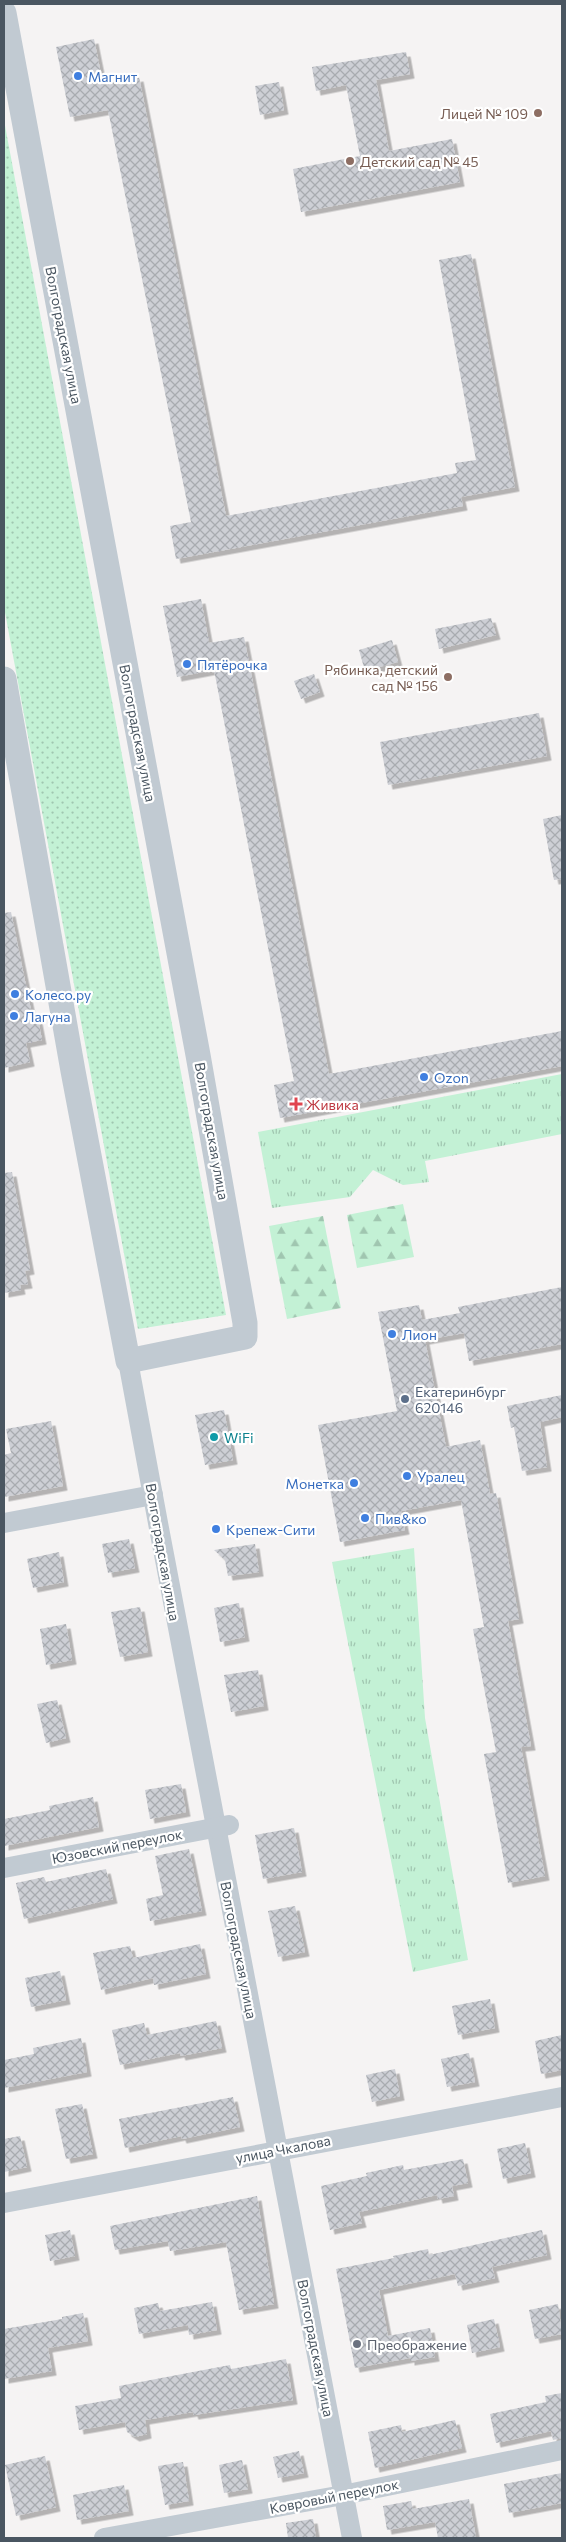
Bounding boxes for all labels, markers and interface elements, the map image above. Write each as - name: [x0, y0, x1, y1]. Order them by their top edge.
- place label: Магнит: [88, 68, 138, 85]
- marker: Магнит: [72, 70, 84, 82]
- place label: Лицей № 109: [441, 105, 528, 122]
- marker: Лицей № 109: [532, 107, 544, 119]
- place label: Детский сад № 45: [360, 153, 479, 170]
- marker: Детский сад № 45: [344, 155, 356, 167]
- street label: Волгоградская улица: [42, 265, 86, 405]
- place label: Пятёрочка: [197, 656, 267, 673]
- marker: Пятёрочка: [181, 658, 193, 670]
- place label: Рябинка, детский сад № 156: [324, 661, 438, 694]
- street label: Волгоградская улица: [116, 663, 160, 803]
- marker: Рябинка, детский сад № 156: [442, 671, 454, 683]
- place label: Колесо.ру: [25, 986, 91, 1003]
- marker: Колесо.ру: [9, 988, 21, 1000]
- place label: Лагуна: [24, 1008, 70, 1025]
- marker: Лагуна: [8, 1010, 20, 1022]
- street label: Волгоградская улица: [192, 1061, 232, 1201]
- place label: Ozon: [434, 1069, 469, 1086]
- marker: Ozon: [418, 1071, 430, 1083]
- place label: Живика: [306, 1096, 359, 1113]
- marker: Живика: [290, 1098, 302, 1110]
- place label: Лион: [402, 1326, 437, 1343]
- marker: Лион: [386, 1328, 398, 1340]
- place label: Екатеринбург 620146: [415, 1383, 506, 1416]
- marker: Екатеринбург 620146: [399, 1393, 411, 1405]
- place label: WiFi: [224, 1429, 254, 1446]
- marker: WiFi: [208, 1431, 220, 1443]
- place label: Уралец: [417, 1468, 465, 1485]
- marker: Уралец: [401, 1470, 413, 1482]
- place label: Монетка: [286, 1475, 344, 1492]
- marker: Монетка: [348, 1477, 360, 1489]
- street label: Волгоградская улица: [143, 1482, 183, 1622]
- place label: Пив&ко: [375, 1510, 427, 1527]
- marker: Пив&ко: [359, 1512, 371, 1524]
- place label: Крепеж-Сити: [226, 1521, 315, 1538]
- marker: Крепеж-Сити: [210, 1523, 222, 1535]
- street label: Юзовский переулок: [50, 1825, 184, 1867]
- street label: Волгоградская улица: [217, 1880, 261, 2020]
- street label: улица Чкалова: [234, 2131, 332, 2167]
- street label: Волгоградская улица: [294, 2278, 338, 2418]
- place label: Преображение: [367, 2336, 467, 2353]
- marker: Преображение: [351, 2338, 363, 2350]
- street label: Ковровый переулок: [268, 2475, 400, 2517]

